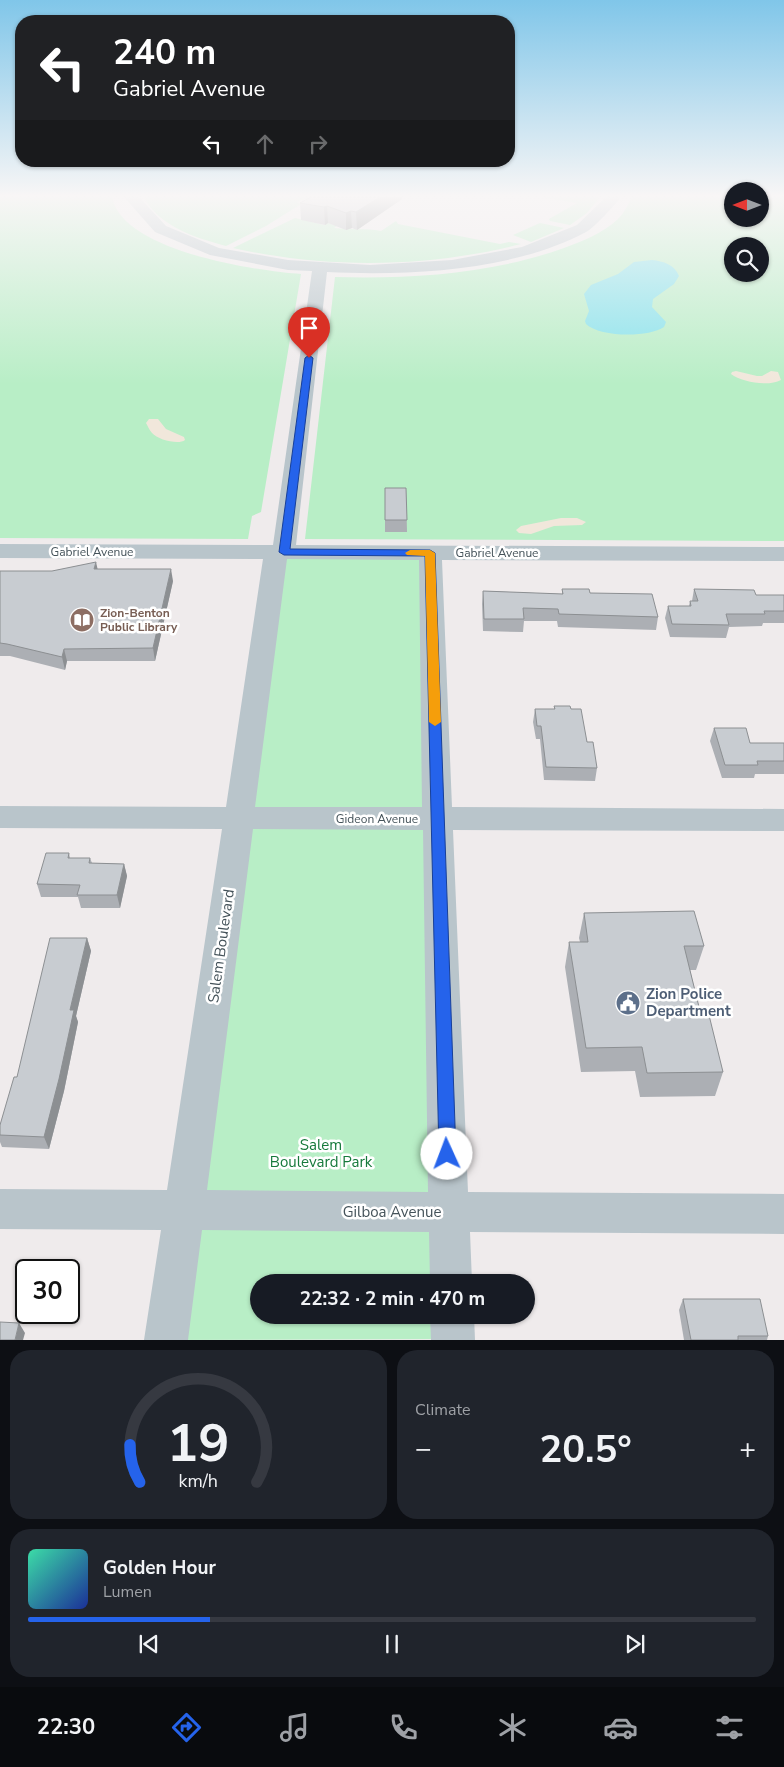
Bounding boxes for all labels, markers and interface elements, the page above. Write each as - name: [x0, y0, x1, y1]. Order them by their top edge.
- text: 240 m: [113, 29, 216, 76]
- icon: left: [30, 35, 95, 100]
- text: Gabriel Avenue: [113, 74, 265, 104]
- icon: left: [198, 130, 226, 158]
- icon: ahead: [251, 130, 279, 158]
- icon: right: [304, 130, 332, 158]
- north arrow: [724, 182, 769, 228]
- map controls: [724, 182, 769, 282]
- button: search: [724, 237, 769, 282]
- pin: [288, 307, 330, 358]
- icon: arrive: [295, 314, 323, 342]
- street label: Gabriel Avenue: [50, 544, 134, 560]
- street label: Gabriel Avenue: [455, 545, 539, 561]
- place label: Zion-Benton Public Library: [100, 605, 178, 635]
- library icon: Zion-Benton Public Library: [69, 607, 95, 633]
- street label: Gideon Avenue: [336, 811, 418, 827]
- street label: Salem Boulevard: [203, 888, 239, 1004]
- place label: Zion Police Department: [646, 984, 731, 1021]
- public building icon: Zion Police Department: [615, 990, 641, 1016]
- position arrow: [420, 1127, 472, 1179]
- park label: Salem Boulevard Park: [270, 1135, 373, 1172]
- street label: Gilboa Avenue: [343, 1202, 441, 1222]
- speed limit sign: 30: [15, 1259, 80, 1324]
- text: 22:32 · 2 min · 470 m: [300, 1286, 485, 1312]
- text: Climate: [415, 1399, 470, 1421]
- text: 19: [167, 1408, 230, 1479]
- text: 20.5°: [539, 1424, 632, 1475]
- text: −: [415, 1430, 432, 1468]
- text: +: [739, 1430, 756, 1468]
- text: km/h: [179, 1469, 218, 1493]
- text: Golden Hour: [103, 1555, 216, 1581]
- text: Lumen: [103, 1581, 152, 1603]
- icon: previous: [135, 1630, 163, 1658]
- icon: pause: [378, 1630, 406, 1658]
- icon: next: [621, 1630, 649, 1658]
- icon: directions: [169, 1710, 204, 1745]
- icon: music: [277, 1710, 312, 1745]
- icon: phone: [386, 1710, 421, 1745]
- icon: climate: [495, 1710, 530, 1745]
- icon: car: [603, 1710, 638, 1745]
- icon: filters: [712, 1710, 747, 1745]
- text: 22:30: [37, 1712, 95, 1742]

